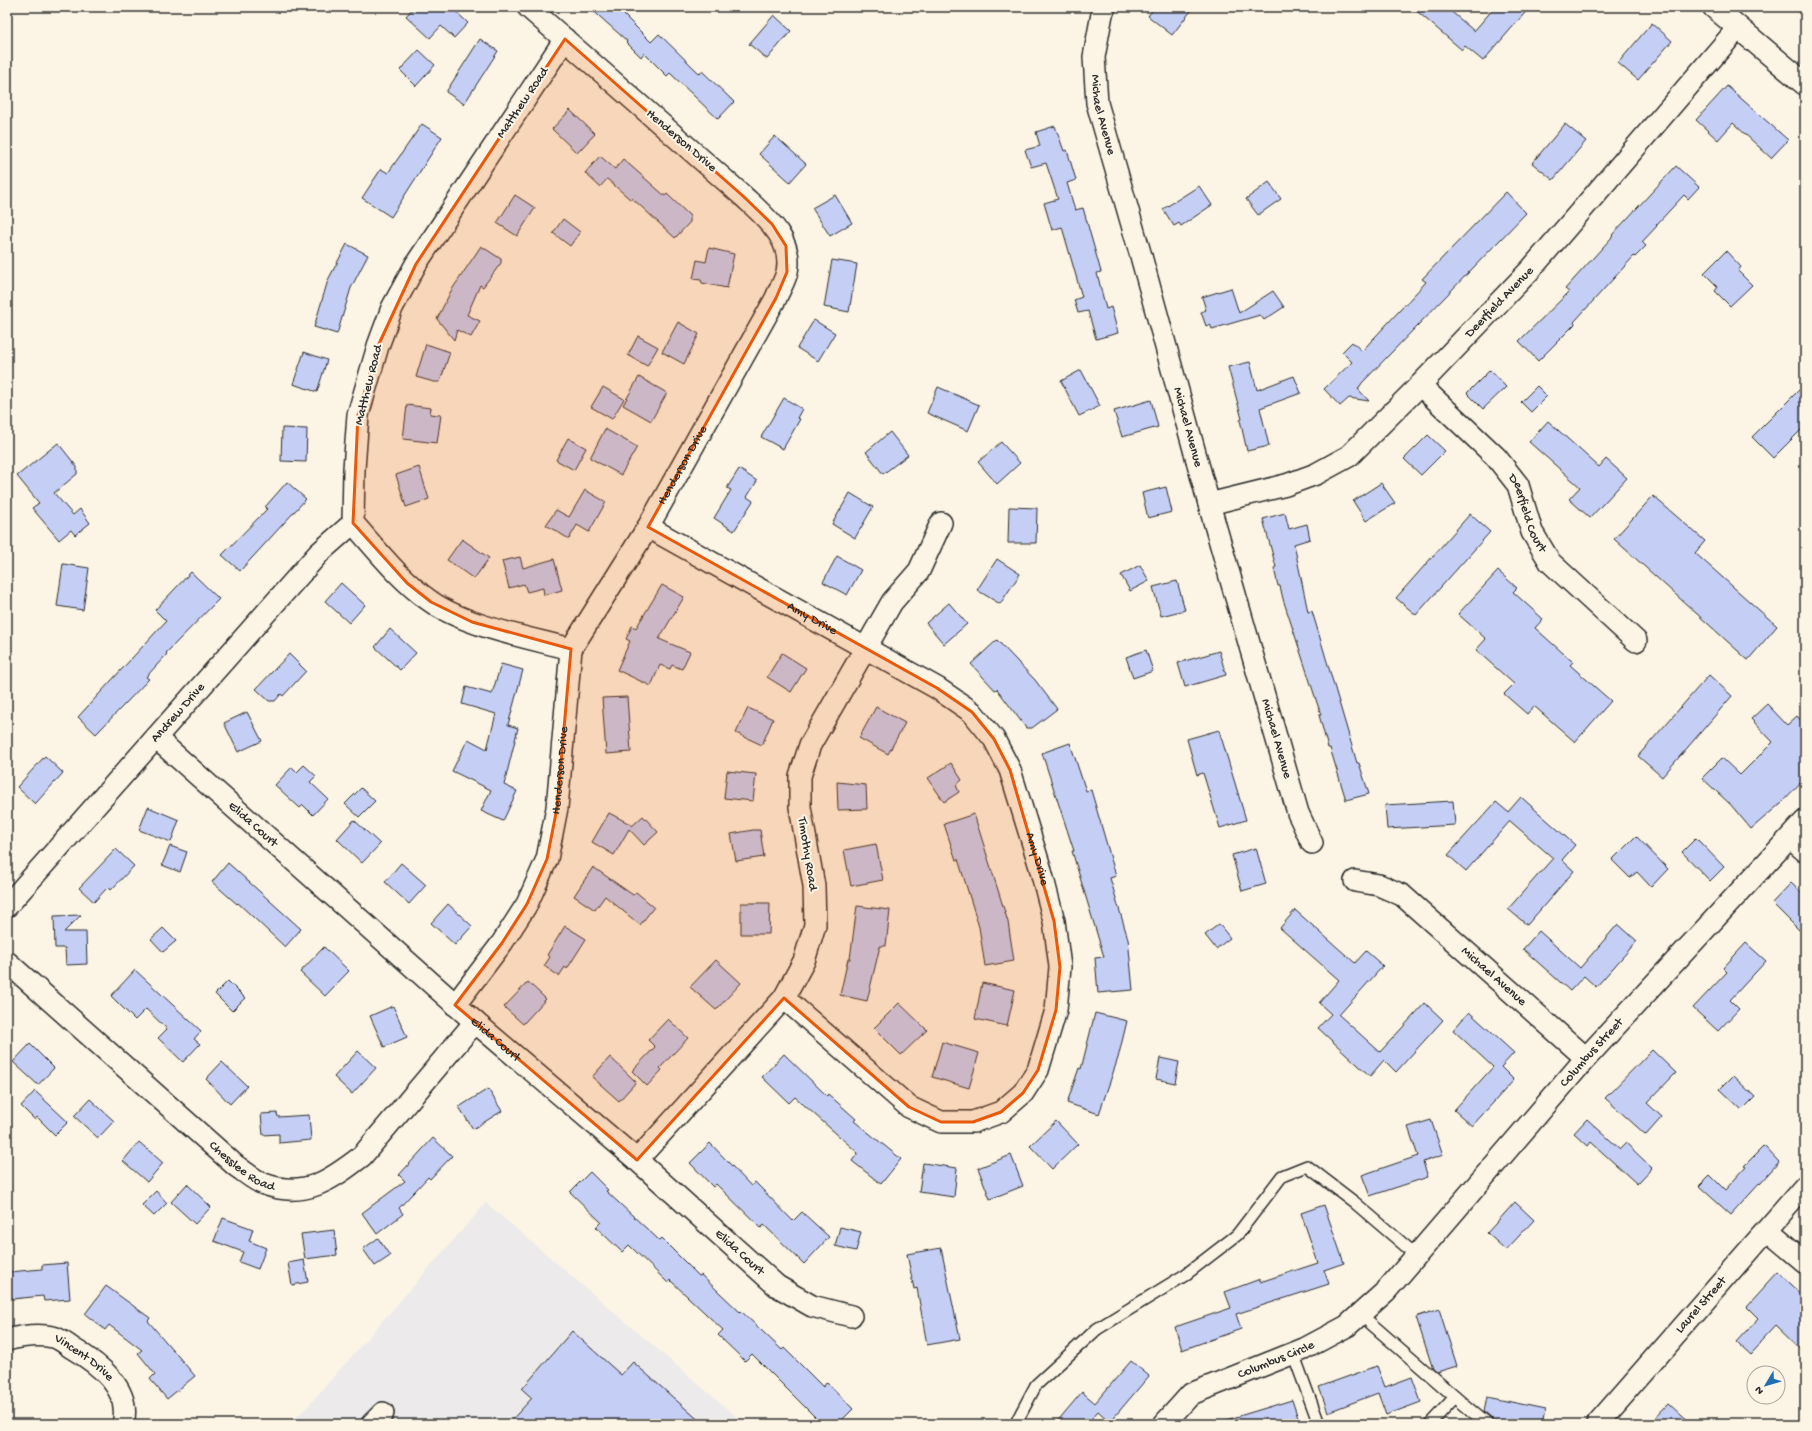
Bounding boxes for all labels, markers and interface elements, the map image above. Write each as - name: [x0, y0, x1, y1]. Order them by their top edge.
- street label: Matthew Road: [494, 64, 553, 141]
- street label: Michael Avenue: [1088, 74, 1119, 157]
- street label: Henderson Drive: [643, 106, 719, 176]
- street label: Deerfield Avenue: [1461, 263, 1537, 342]
- street label: Matthew Road: [352, 342, 387, 427]
- street label: Michael Avenue: [1170, 385, 1206, 469]
- street label: Henderson Drive: [654, 423, 711, 507]
- street label: Deerfield Court: [1504, 470, 1551, 557]
- street label: Amy Drive: [785, 599, 840, 639]
- street label: Andrew Drive: [148, 680, 208, 746]
- street label: Michael Avenue: [1258, 697, 1295, 781]
- street label: Henderson Drive: [548, 725, 572, 816]
- street label: Elida Court: [225, 798, 282, 852]
- street label: Timothy Road: [794, 815, 820, 893]
- street label: Amy Drive: [1022, 830, 1052, 887]
- street label: Michael Avenue: [1458, 943, 1530, 1009]
- street label: Elida Court: [467, 1014, 525, 1066]
- street label: Columbus Street: [1557, 1014, 1628, 1090]
- street label: Chesslee Road: [206, 1138, 278, 1195]
- street label: Elida Court: [712, 1226, 769, 1280]
- street label: Laurel Street: [1672, 1272, 1731, 1336]
- street label: Vincent Drive: [51, 1330, 117, 1385]
- street label: Columbus Circle: [1236, 1337, 1317, 1382]
- north arrow: [1746, 1365, 1786, 1405]
- text: N: [1753, 1383, 1767, 1396]

